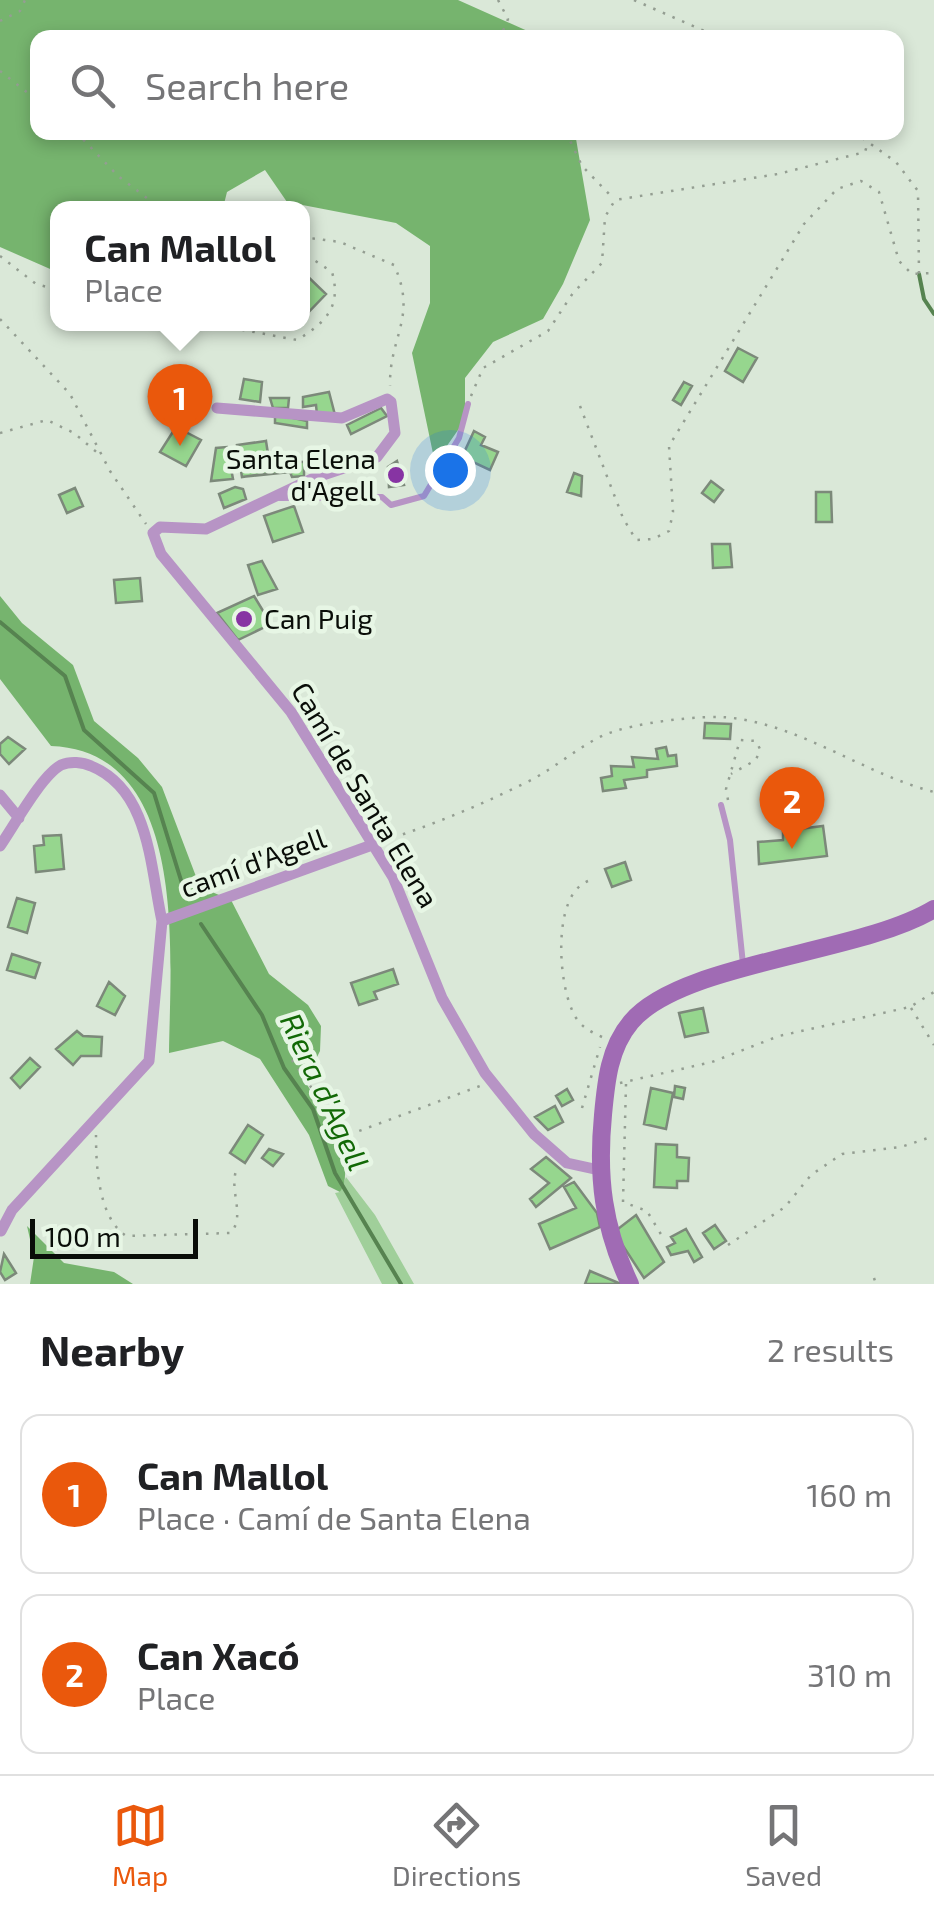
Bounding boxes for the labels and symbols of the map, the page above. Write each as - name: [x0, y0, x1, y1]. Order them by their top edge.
- pin: 1: [148, 364, 212, 446]
- place label: Santa Elena d'Agell: [226, 441, 377, 507]
- your location: [425, 445, 476, 496]
- marker: Santa Elena d'Agell: [385, 464, 407, 486]
- place label: Can Puig: [264, 601, 373, 635]
- marker: Can Puig: [233, 608, 255, 630]
- street label: Camí de Santa Elena: [285, 676, 447, 913]
- pin: 2: [760, 766, 824, 849]
- street label: camí d'Agell: [175, 820, 331, 904]
- water label: Riera d'Agell: [274, 1007, 378, 1175]
- scale bar: [30, 1214, 198, 1258]

